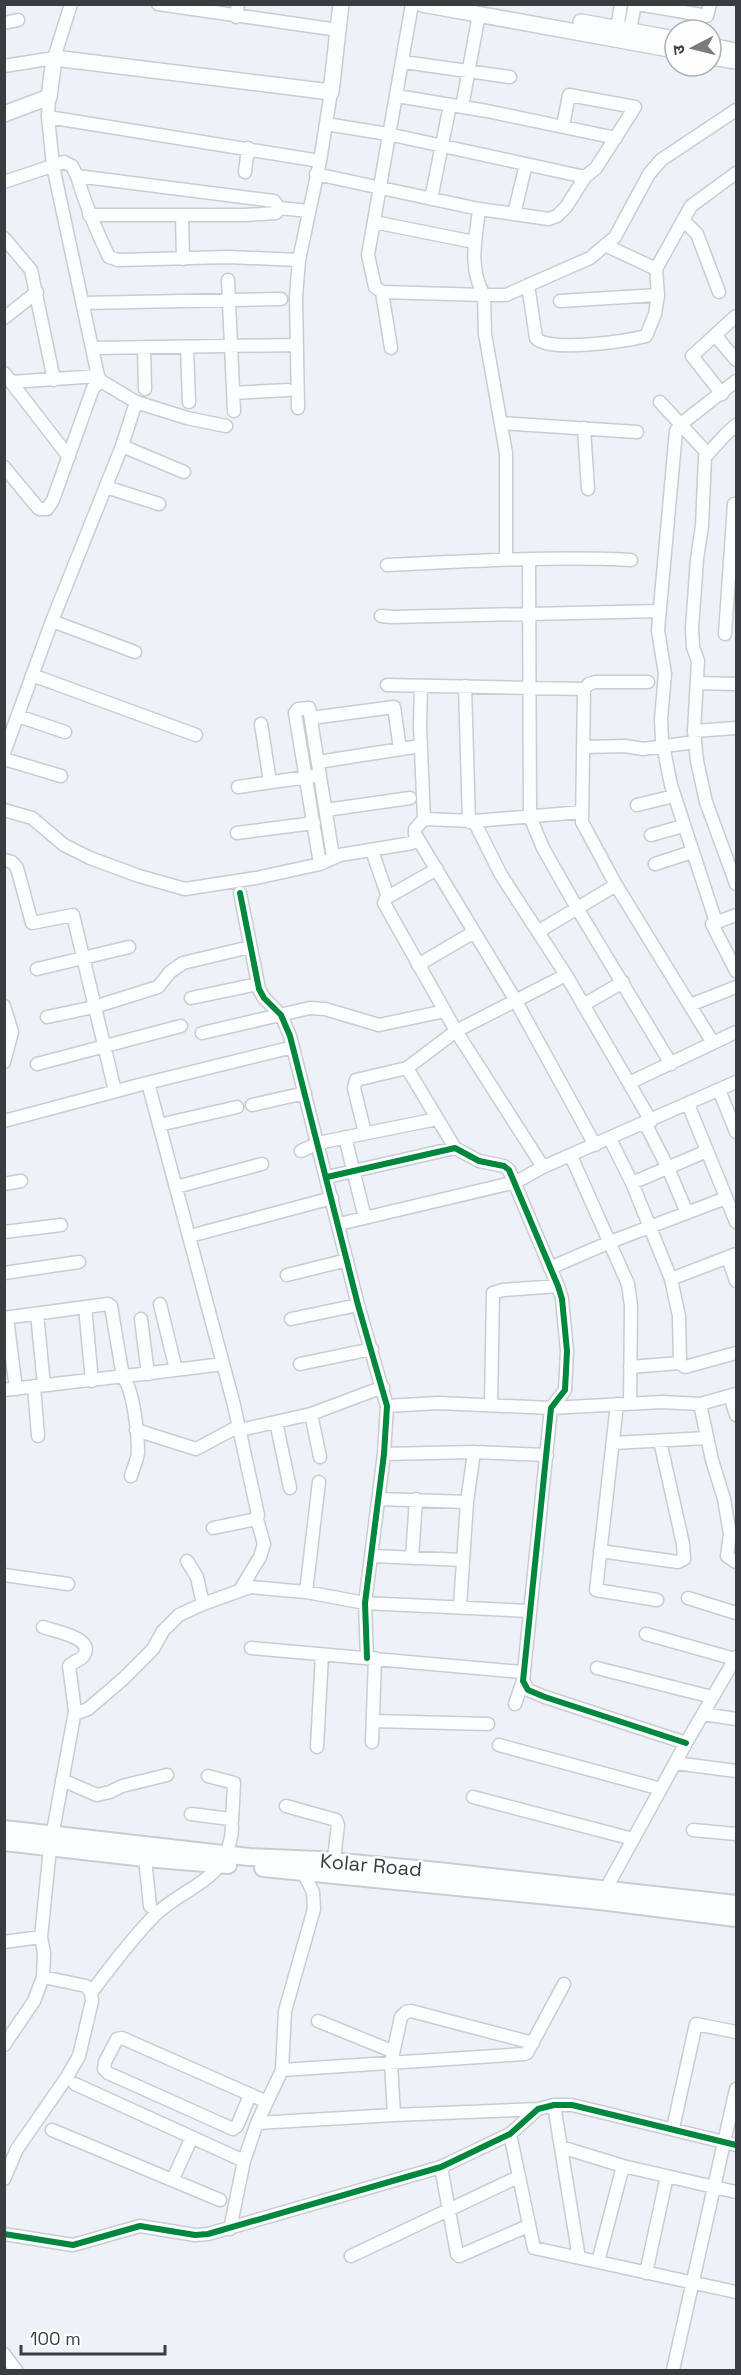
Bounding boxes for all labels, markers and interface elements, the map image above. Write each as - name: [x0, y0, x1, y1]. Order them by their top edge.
- north arrow: [663, 18, 723, 78]
- text: उ: [668, 43, 690, 56]
- street label: Kolar Road: [319, 1848, 423, 1882]
- scale bar: [21, 2318, 165, 2356]
- text: 100 m: [30, 2327, 81, 2350]

